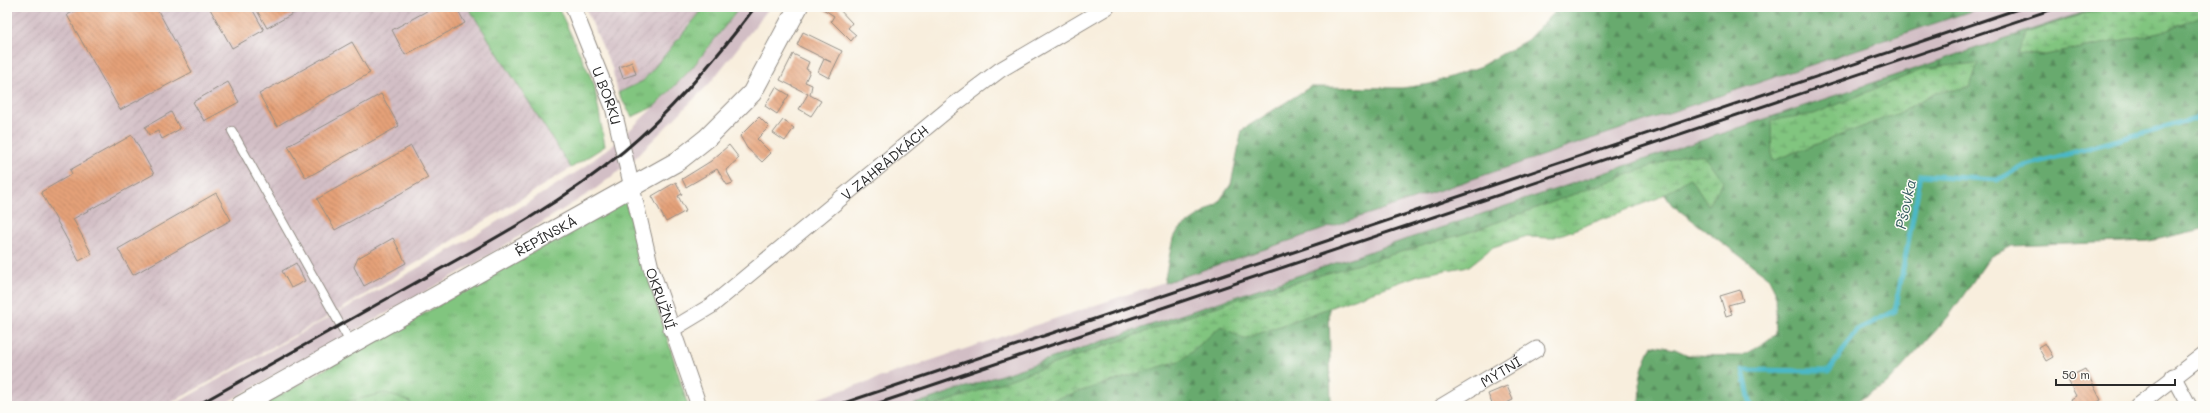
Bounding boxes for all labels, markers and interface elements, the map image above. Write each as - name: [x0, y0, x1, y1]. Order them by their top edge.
- street label: U BORKU: [588, 64, 626, 126]
- street label: V ZAHRÁDKÁCH: [837, 120, 932, 204]
- water label: Pšovka: [1890, 177, 1920, 231]
- street label: ŘEPÍNSKÁ: [511, 210, 580, 260]
- street label: OKRUŽNÍ: [642, 265, 681, 331]
- street label: MÝTNÍ: [1476, 351, 1524, 391]
- scale bar: [2056, 361, 2175, 387]
- text: 50 m: [2062, 366, 2090, 382]

